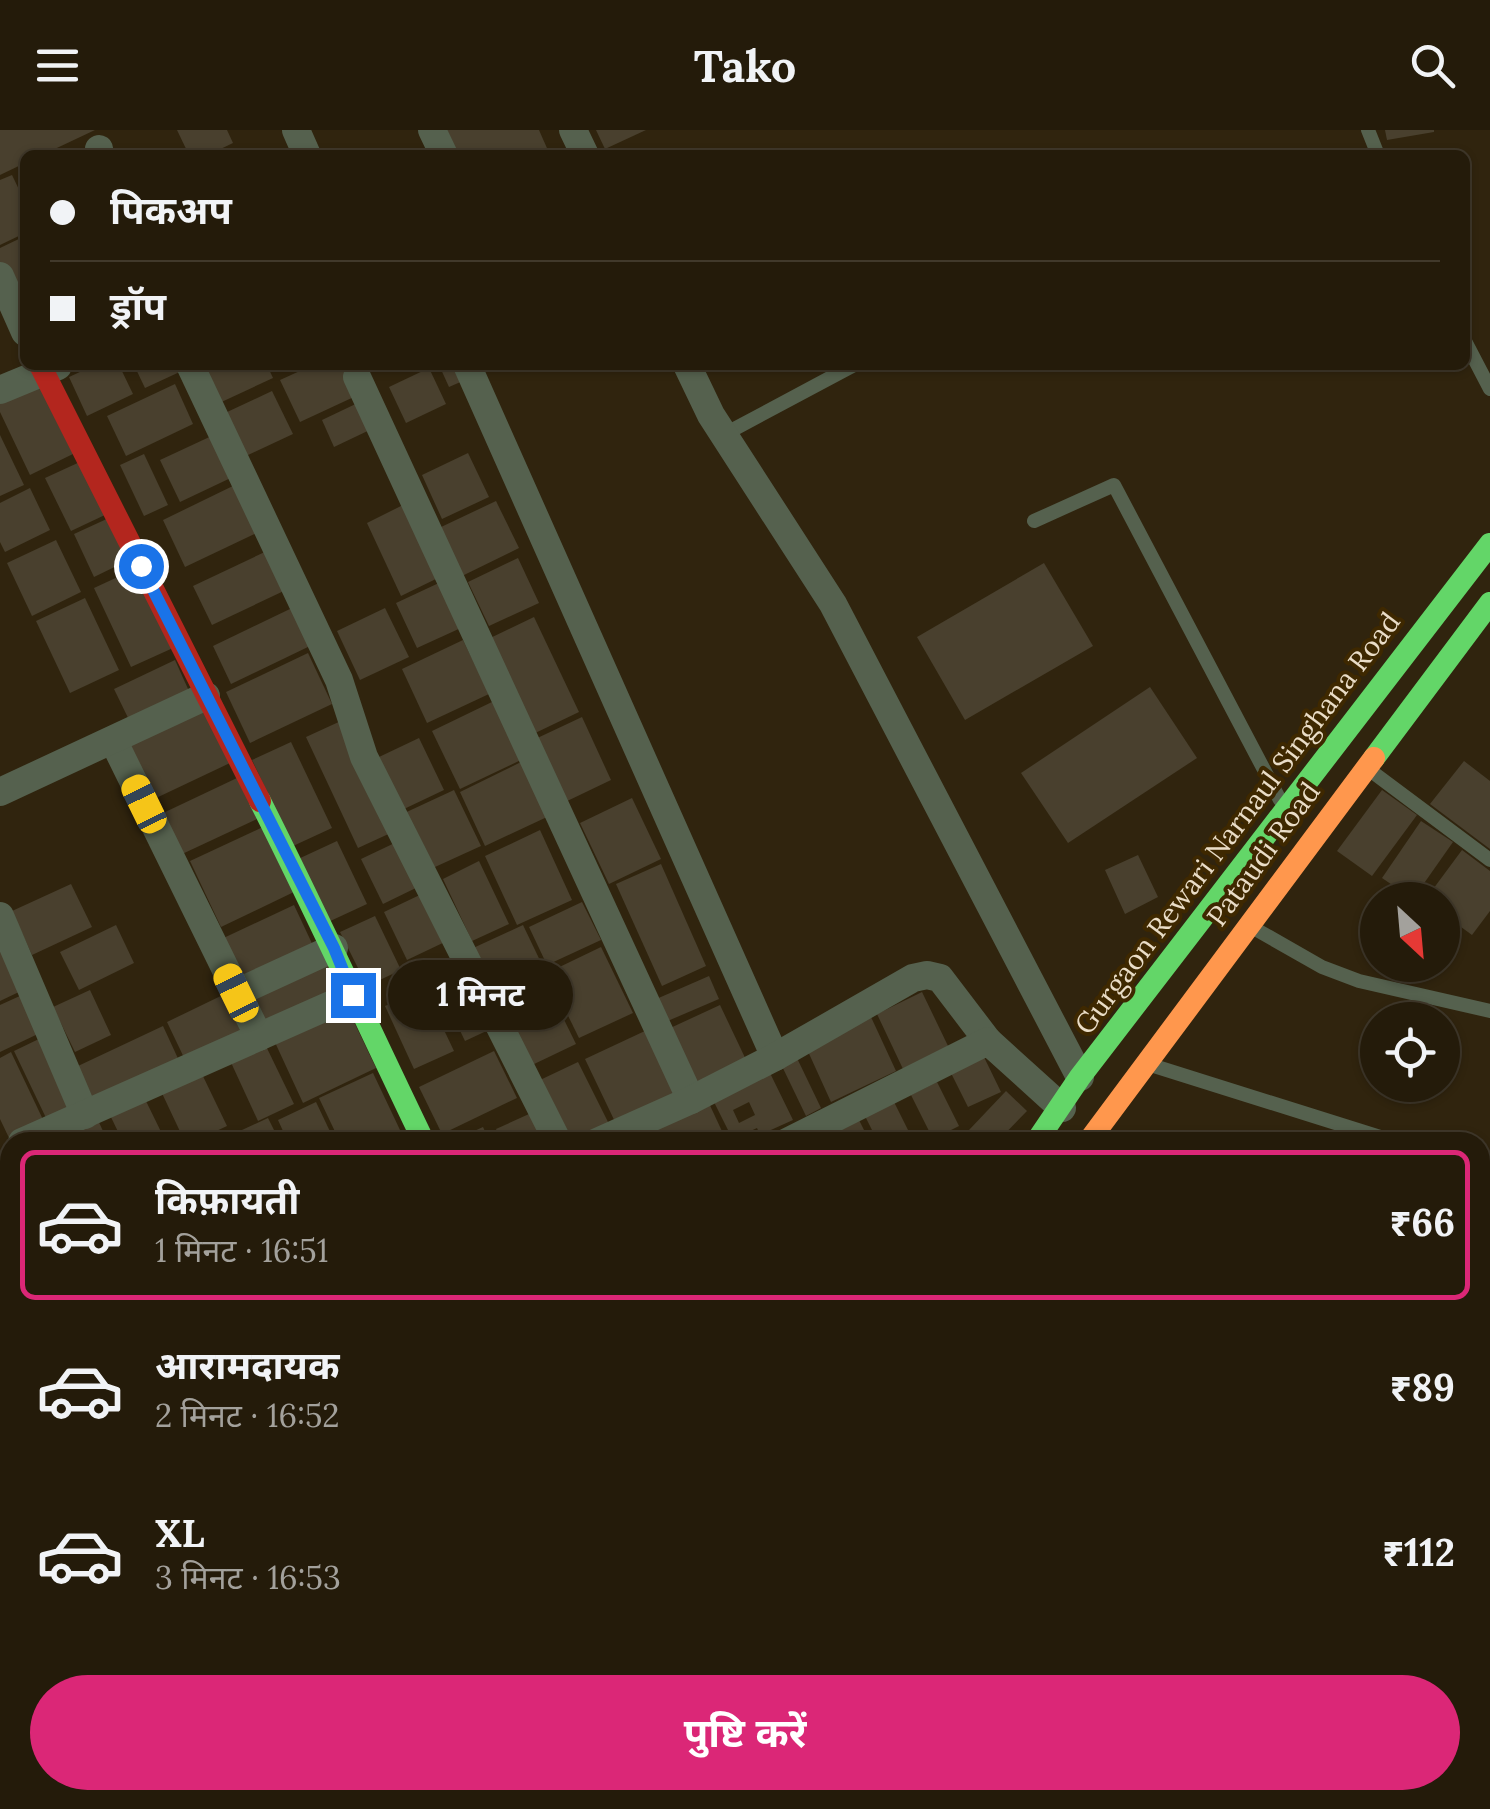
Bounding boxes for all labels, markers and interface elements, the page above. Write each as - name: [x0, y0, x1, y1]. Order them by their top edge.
- text: Tako: [694, 37, 796, 94]
- icon: menu: [30, 38, 85, 93]
- icon: search: [1405, 38, 1460, 93]
- text: पिकअप: [110, 186, 232, 234]
- text: ड्रॉप: [110, 282, 166, 330]
- route start: [119, 544, 164, 589]
- street label: Gurgaon Rewari Narnaul Singhana Road: [1066, 605, 1408, 1041]
- car: [117, 770, 171, 838]
- street label: Pataudi Road: [1199, 775, 1327, 933]
- north arrow: [1360, 882, 1460, 982]
- map controls: [1360, 882, 1460, 1102]
- car: [209, 959, 263, 1027]
- callout: 1 मिनट: [388, 960, 573, 1030]
- route end: [331, 973, 376, 1018]
- text: 1 मिनट: [436, 974, 525, 1015]
- button: locate: [1360, 1002, 1460, 1102]
- text: किफ़ायती: [155, 1176, 299, 1224]
- icon: car: [35, 1180, 125, 1270]
- text: ₹66: [1390, 1198, 1455, 1246]
- text: 1 मिनट · 16:51: [155, 1230, 328, 1271]
- text: आरामदायक: [155, 1341, 339, 1389]
- icon: car: [35, 1345, 125, 1435]
- text: ₹89: [1390, 1363, 1455, 1411]
- text: 2 मिनट · 16:52: [155, 1395, 340, 1436]
- text: XL: [155, 1509, 205, 1557]
- icon: car: [35, 1510, 125, 1600]
- text: ₹112: [1382, 1528, 1455, 1576]
- text: 3 मिनट · 16:53: [155, 1557, 341, 1598]
- button: पुष्टि करें: [30, 1675, 1460, 1790]

